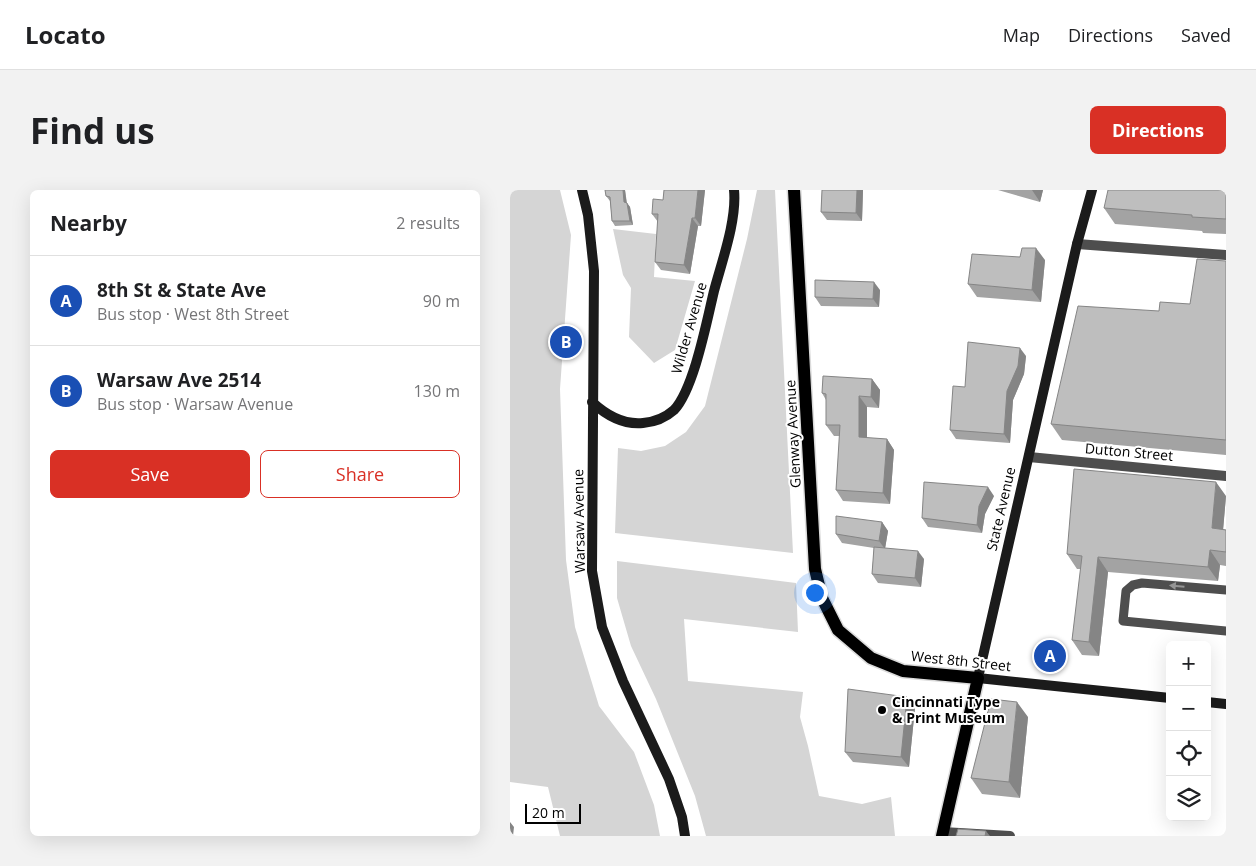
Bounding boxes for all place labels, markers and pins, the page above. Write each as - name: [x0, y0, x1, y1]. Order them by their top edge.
- pin: B: [550, 323, 582, 361]
- pin: A: [1034, 637, 1066, 675]
- place label: Cincinnati Type & Print Museum: [892, 692, 1005, 727]
- marker: Cincinnati Type & Print Museum: [876, 704, 888, 716]

